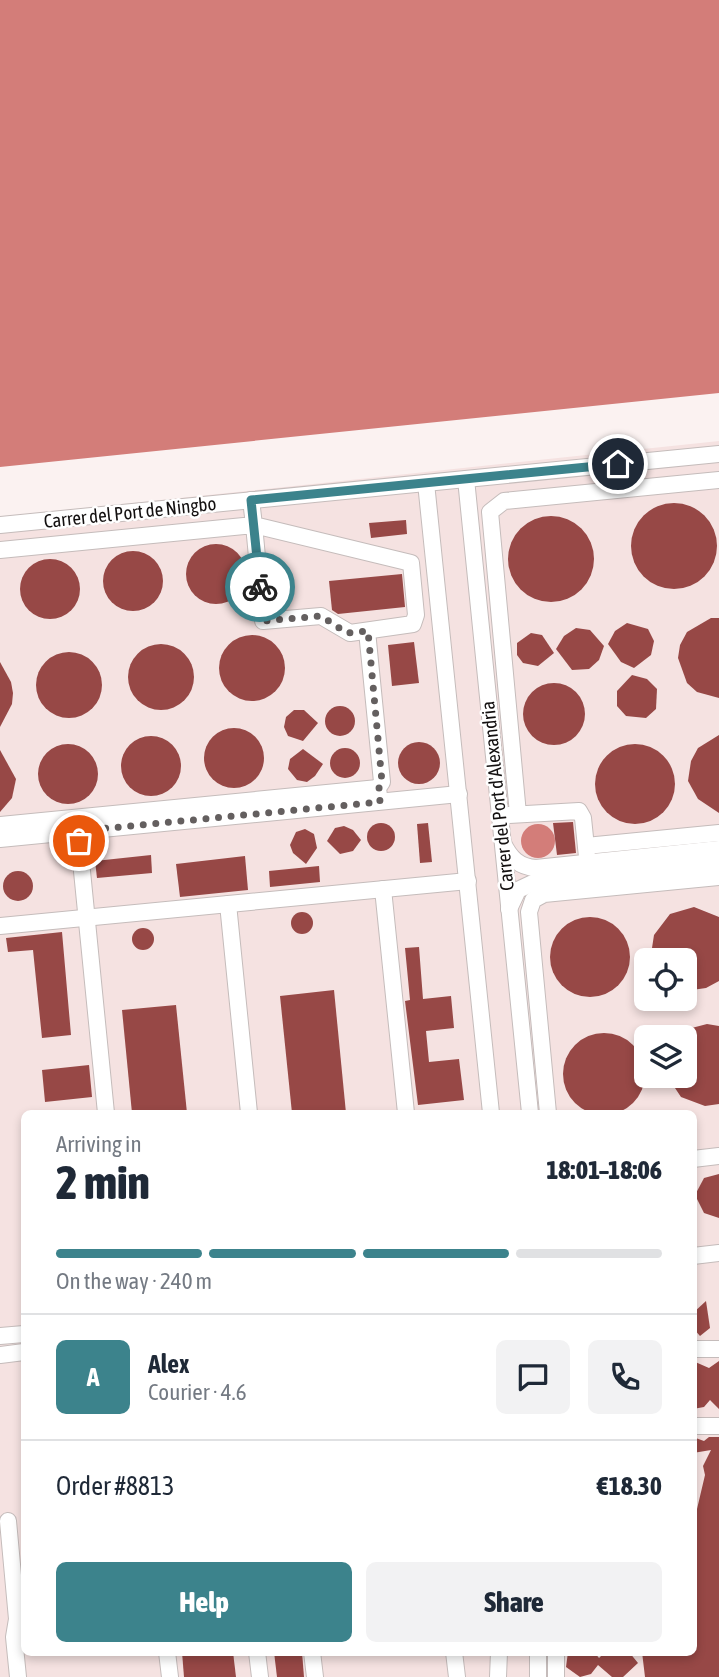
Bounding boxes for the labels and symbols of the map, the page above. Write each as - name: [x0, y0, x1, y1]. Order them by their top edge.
- pin: [588, 434, 648, 494]
- street label: Carrer del Port de Ningbo: [43, 492, 217, 532]
- courier: [225, 552, 295, 622]
- street label: Carrer del Port d'Alexandria: [476, 700, 518, 892]
- pin: [49, 811, 109, 871]

